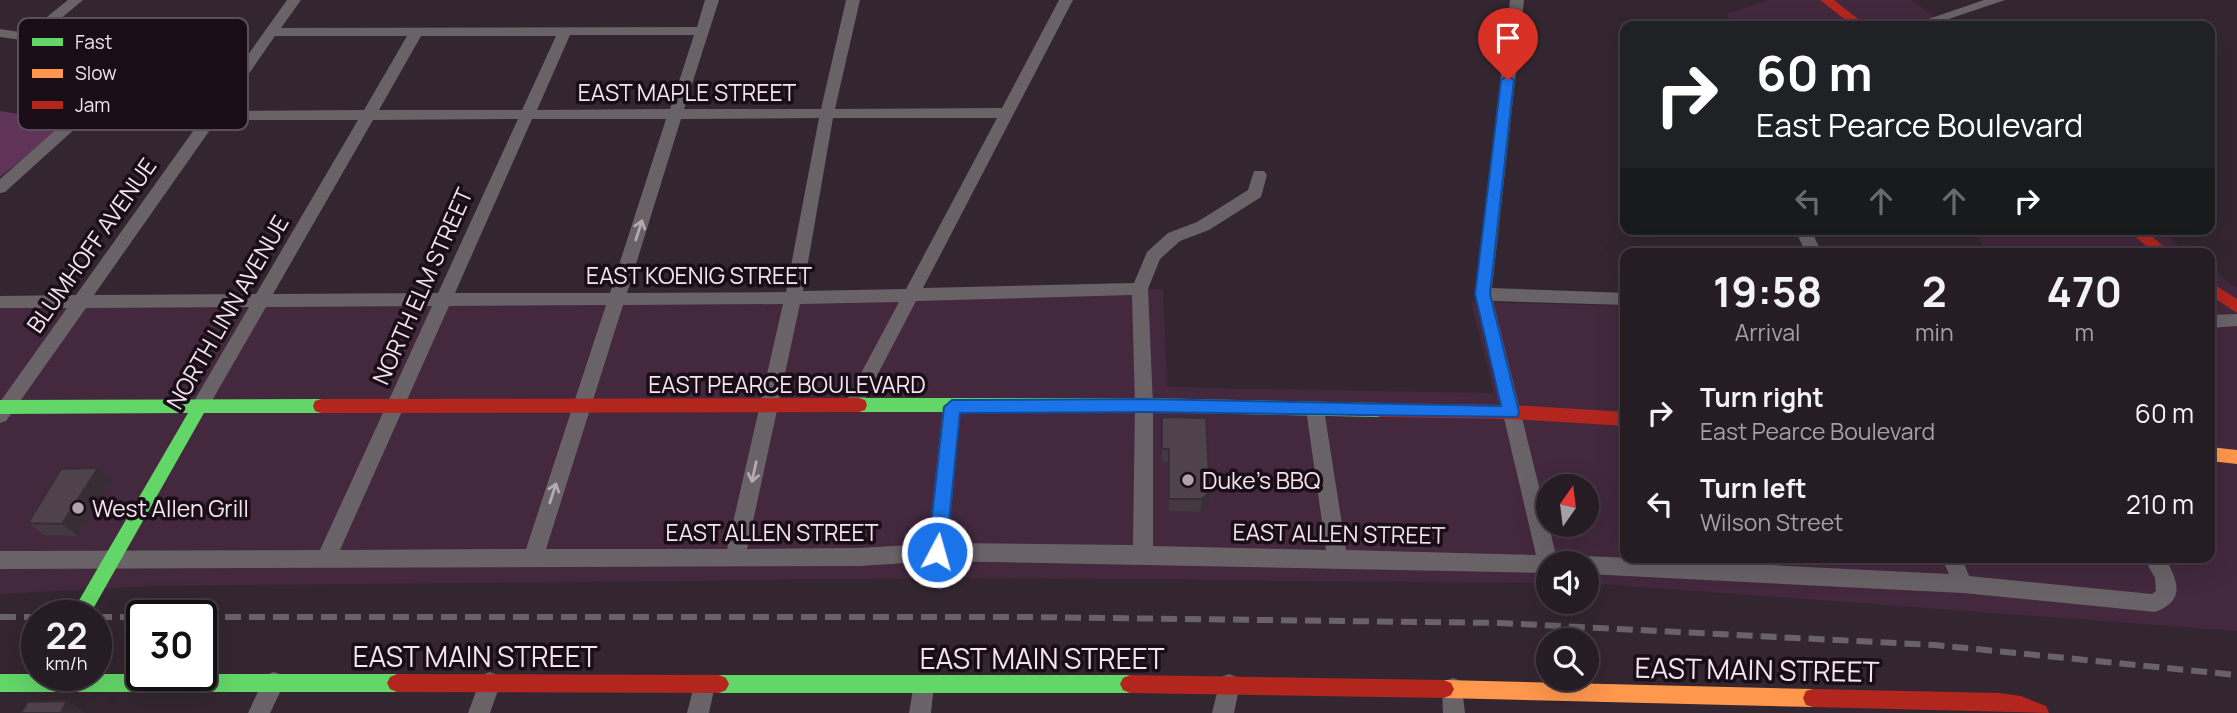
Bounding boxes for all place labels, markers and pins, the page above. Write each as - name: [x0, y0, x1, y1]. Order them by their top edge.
- pin: [1478, 8, 1538, 80]
- place label: Duke's BBQ: [1202, 464, 1321, 496]
- marker: Duke's BBQ: [1180, 472, 1196, 488]
- place label: West Allen Grill: [92, 492, 249, 524]
- marker: West Allen Grill: [70, 500, 86, 516]

